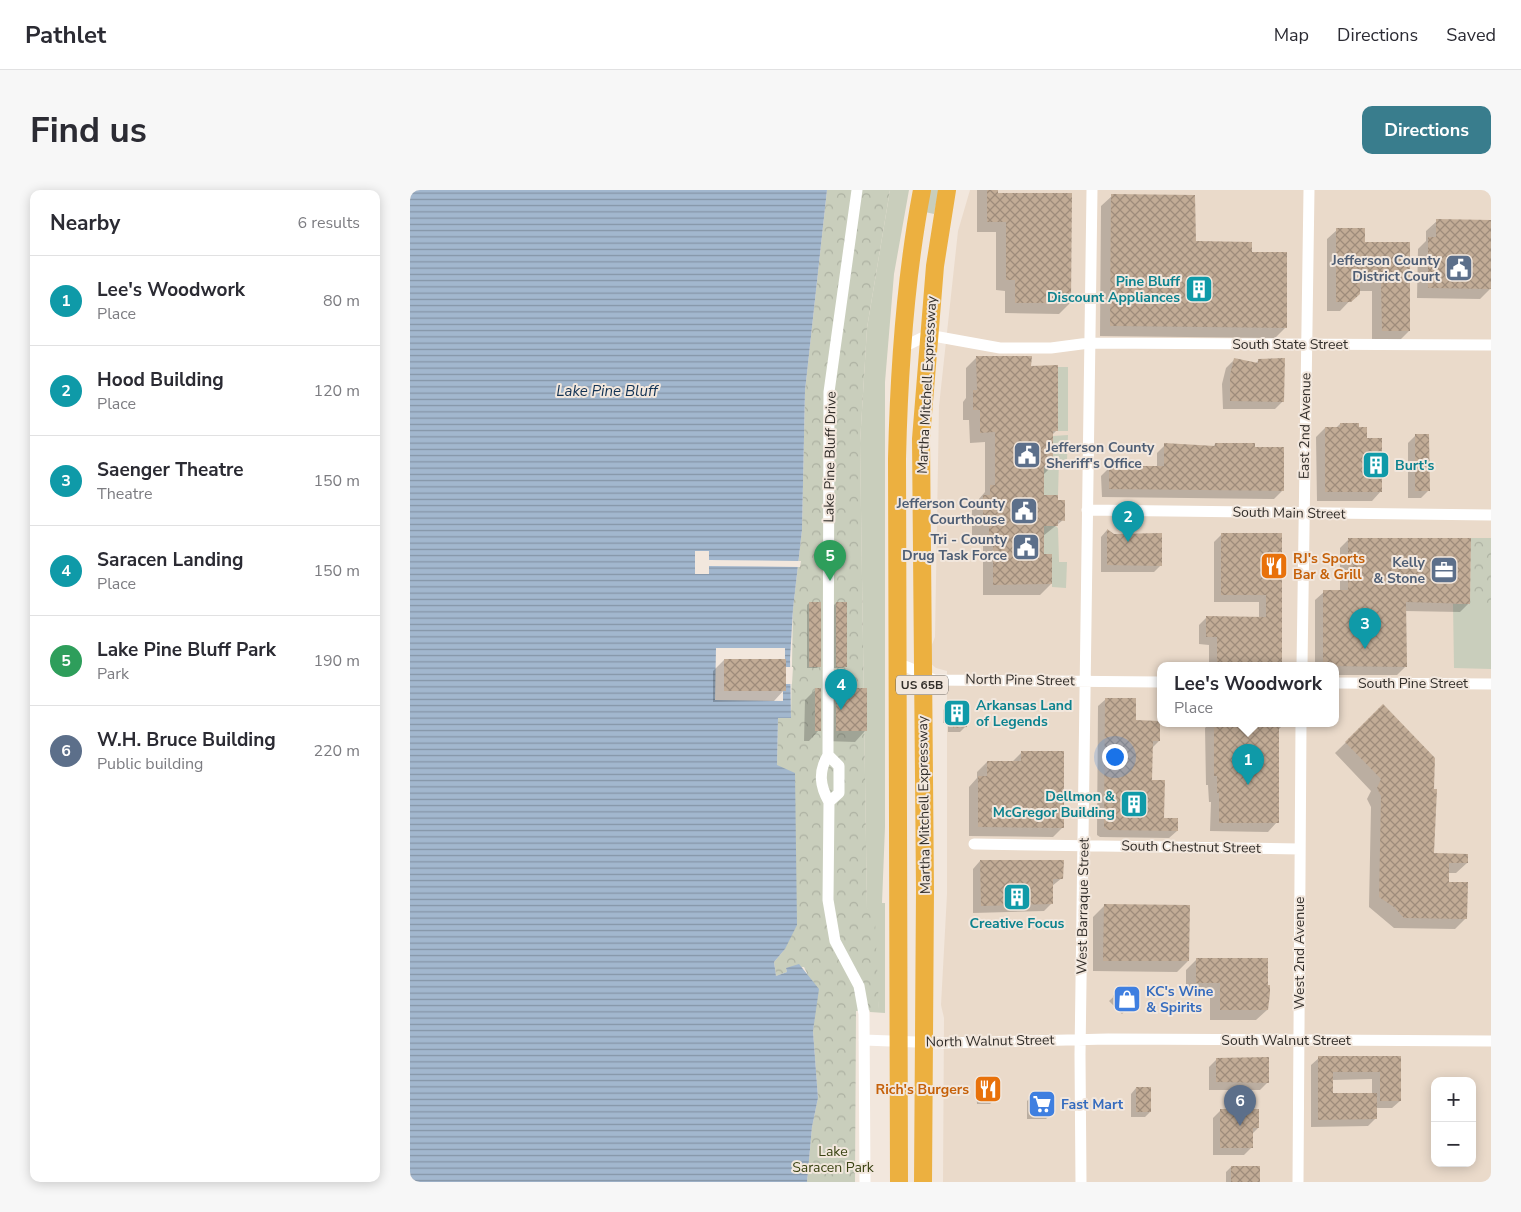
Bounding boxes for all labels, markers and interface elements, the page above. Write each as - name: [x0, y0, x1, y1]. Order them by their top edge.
- text: Pathlet: [25, 19, 106, 51]
- text: Map: [1274, 23, 1309, 47]
- text: Directions: [1337, 23, 1418, 47]
- text: Saved: [1446, 23, 1496, 47]
- button: Directions: [1362, 106, 1491, 154]
- text: Find us: [30, 107, 147, 154]
- text: Nearby: [50, 209, 120, 237]
- text: 6 results: [298, 212, 360, 234]
- place label: Jefferson County District Court: [1331, 251, 1441, 286]
- public building icon: Jefferson County District Court: [1444, 253, 1474, 283]
- place label: Pine Bluff Discount Appliances: [1047, 272, 1181, 307]
- building icon: Pine Bluff Discount Appliances: [1184, 274, 1214, 304]
- text: Lee's Woodwork: [97, 277, 245, 303]
- text: 1: [61, 290, 71, 312]
- text: 80 m: [323, 290, 360, 312]
- street label: Martha Mitchell Expressway: [913, 295, 941, 474]
- text: Place: [97, 303, 136, 325]
- street label: South State Street: [1232, 335, 1348, 354]
- text: Hood Building: [97, 367, 224, 393]
- street label: East 2nd Avenue: [1295, 373, 1315, 479]
- text: 2: [61, 380, 71, 402]
- text: 120 m: [313, 380, 360, 402]
- water label: Lake Pine Bluff: [556, 381, 660, 401]
- street label: Lake Pine Bluff Drive: [819, 391, 841, 523]
- text: Place: [97, 393, 136, 415]
- place label: Jefferson County Sheriff's Office: [1045, 438, 1155, 473]
- public building icon: Jefferson County Sheriff's Office: [1012, 440, 1042, 470]
- building icon: Burt's: [1361, 450, 1391, 480]
- place label: Burt's: [1395, 456, 1434, 475]
- text: Saenger Theatre: [97, 457, 244, 483]
- text: 3: [61, 470, 71, 492]
- text: 150 m: [313, 470, 360, 492]
- text: Theatre: [97, 483, 152, 505]
- place label: Jefferson County Courthouse: [896, 494, 1006, 529]
- public building icon: Jefferson County Courthouse: [1009, 496, 1039, 526]
- pin: 2: [1112, 501, 1144, 542]
- street label: South Main Street: [1232, 503, 1346, 523]
- place label: Tri - County Drug Task Force: [902, 530, 1008, 565]
- public building icon: Tri - County Drug Task Force: [1011, 532, 1041, 562]
- pin: 5: [814, 540, 846, 581]
- text: Saracen Landing: [97, 547, 243, 573]
- place label: RJ's Sports Bar & Grill: [1293, 549, 1365, 584]
- restaurant icon: RJ's Sports Bar & Grill: [1259, 551, 1289, 581]
- place label: Kelly & Stone: [1373, 553, 1426, 588]
- office icon: Kelly & Stone: [1429, 555, 1459, 585]
- text: 4: [61, 560, 71, 582]
- text: 150 m: [313, 560, 360, 582]
- text: Place: [97, 573, 136, 595]
- pin: 3: [1349, 608, 1381, 649]
- text: Lake Pine Bluff Park: [97, 637, 276, 663]
- text: 5: [61, 650, 71, 672]
- text: 190 m: [313, 650, 360, 672]
- popup: [1157, 662, 1339, 727]
- text: Park: [97, 663, 129, 685]
- pin: 4: [825, 669, 857, 710]
- street label: North Pine Street: [965, 670, 1075, 690]
- text: Lee's Woodwork: [1174, 671, 1322, 697]
- street label: South Pine Street: [1358, 674, 1468, 693]
- road number: US 65B: [896, 676, 948, 694]
- place label: Arkansas Land of Legends: [976, 696, 1072, 731]
- text: Place: [1174, 697, 1213, 719]
- building icon: Arkansas Land of Legends: [942, 698, 972, 728]
- street label: Martha Mitchell Expressway: [913, 715, 935, 894]
- text: W.H. Bruce Building: [97, 727, 276, 753]
- text: 6: [61, 740, 71, 762]
- text: 220 m: [313, 740, 360, 762]
- your location: [1102, 744, 1128, 770]
- pin: 1: [1232, 744, 1264, 785]
- text: Public building: [97, 753, 203, 775]
- place label: Dellmon & McGregor Building: [993, 787, 1116, 822]
- building icon: Dellmon & McGregor Building: [1119, 789, 1149, 819]
- street label: South Chestnut Street: [1121, 836, 1261, 858]
- street label: West Barraque Street: [1072, 837, 1094, 975]
- building icon: Creative Focus: [1002, 882, 1032, 912]
- street label: West 2nd Avenue: [1290, 897, 1309, 1009]
- place label: Creative Focus: [970, 914, 1065, 933]
- place label: KC's Wine & Spirits: [1146, 982, 1214, 1017]
- shop icon: KC's Wine & Spirits: [1112, 984, 1142, 1014]
- street label: North Walnut Street: [926, 1030, 1055, 1052]
- street label: South Walnut Street: [1221, 1031, 1351, 1050]
- restaurant icon: Rich's Burgers: [973, 1074, 1003, 1104]
- map controls: [1431, 1077, 1476, 1167]
- button: +: [1431, 1077, 1476, 1122]
- place label: Rich's Burgers: [876, 1080, 969, 1099]
- pin: 6: [1224, 1085, 1256, 1126]
- supermarket icon: Fast Mart: [1027, 1089, 1057, 1119]
- place label: Fast Mart: [1061, 1095, 1124, 1114]
- button: −: [1431, 1122, 1476, 1167]
- park label: Lake Saracen Park: [792, 1142, 875, 1177]

